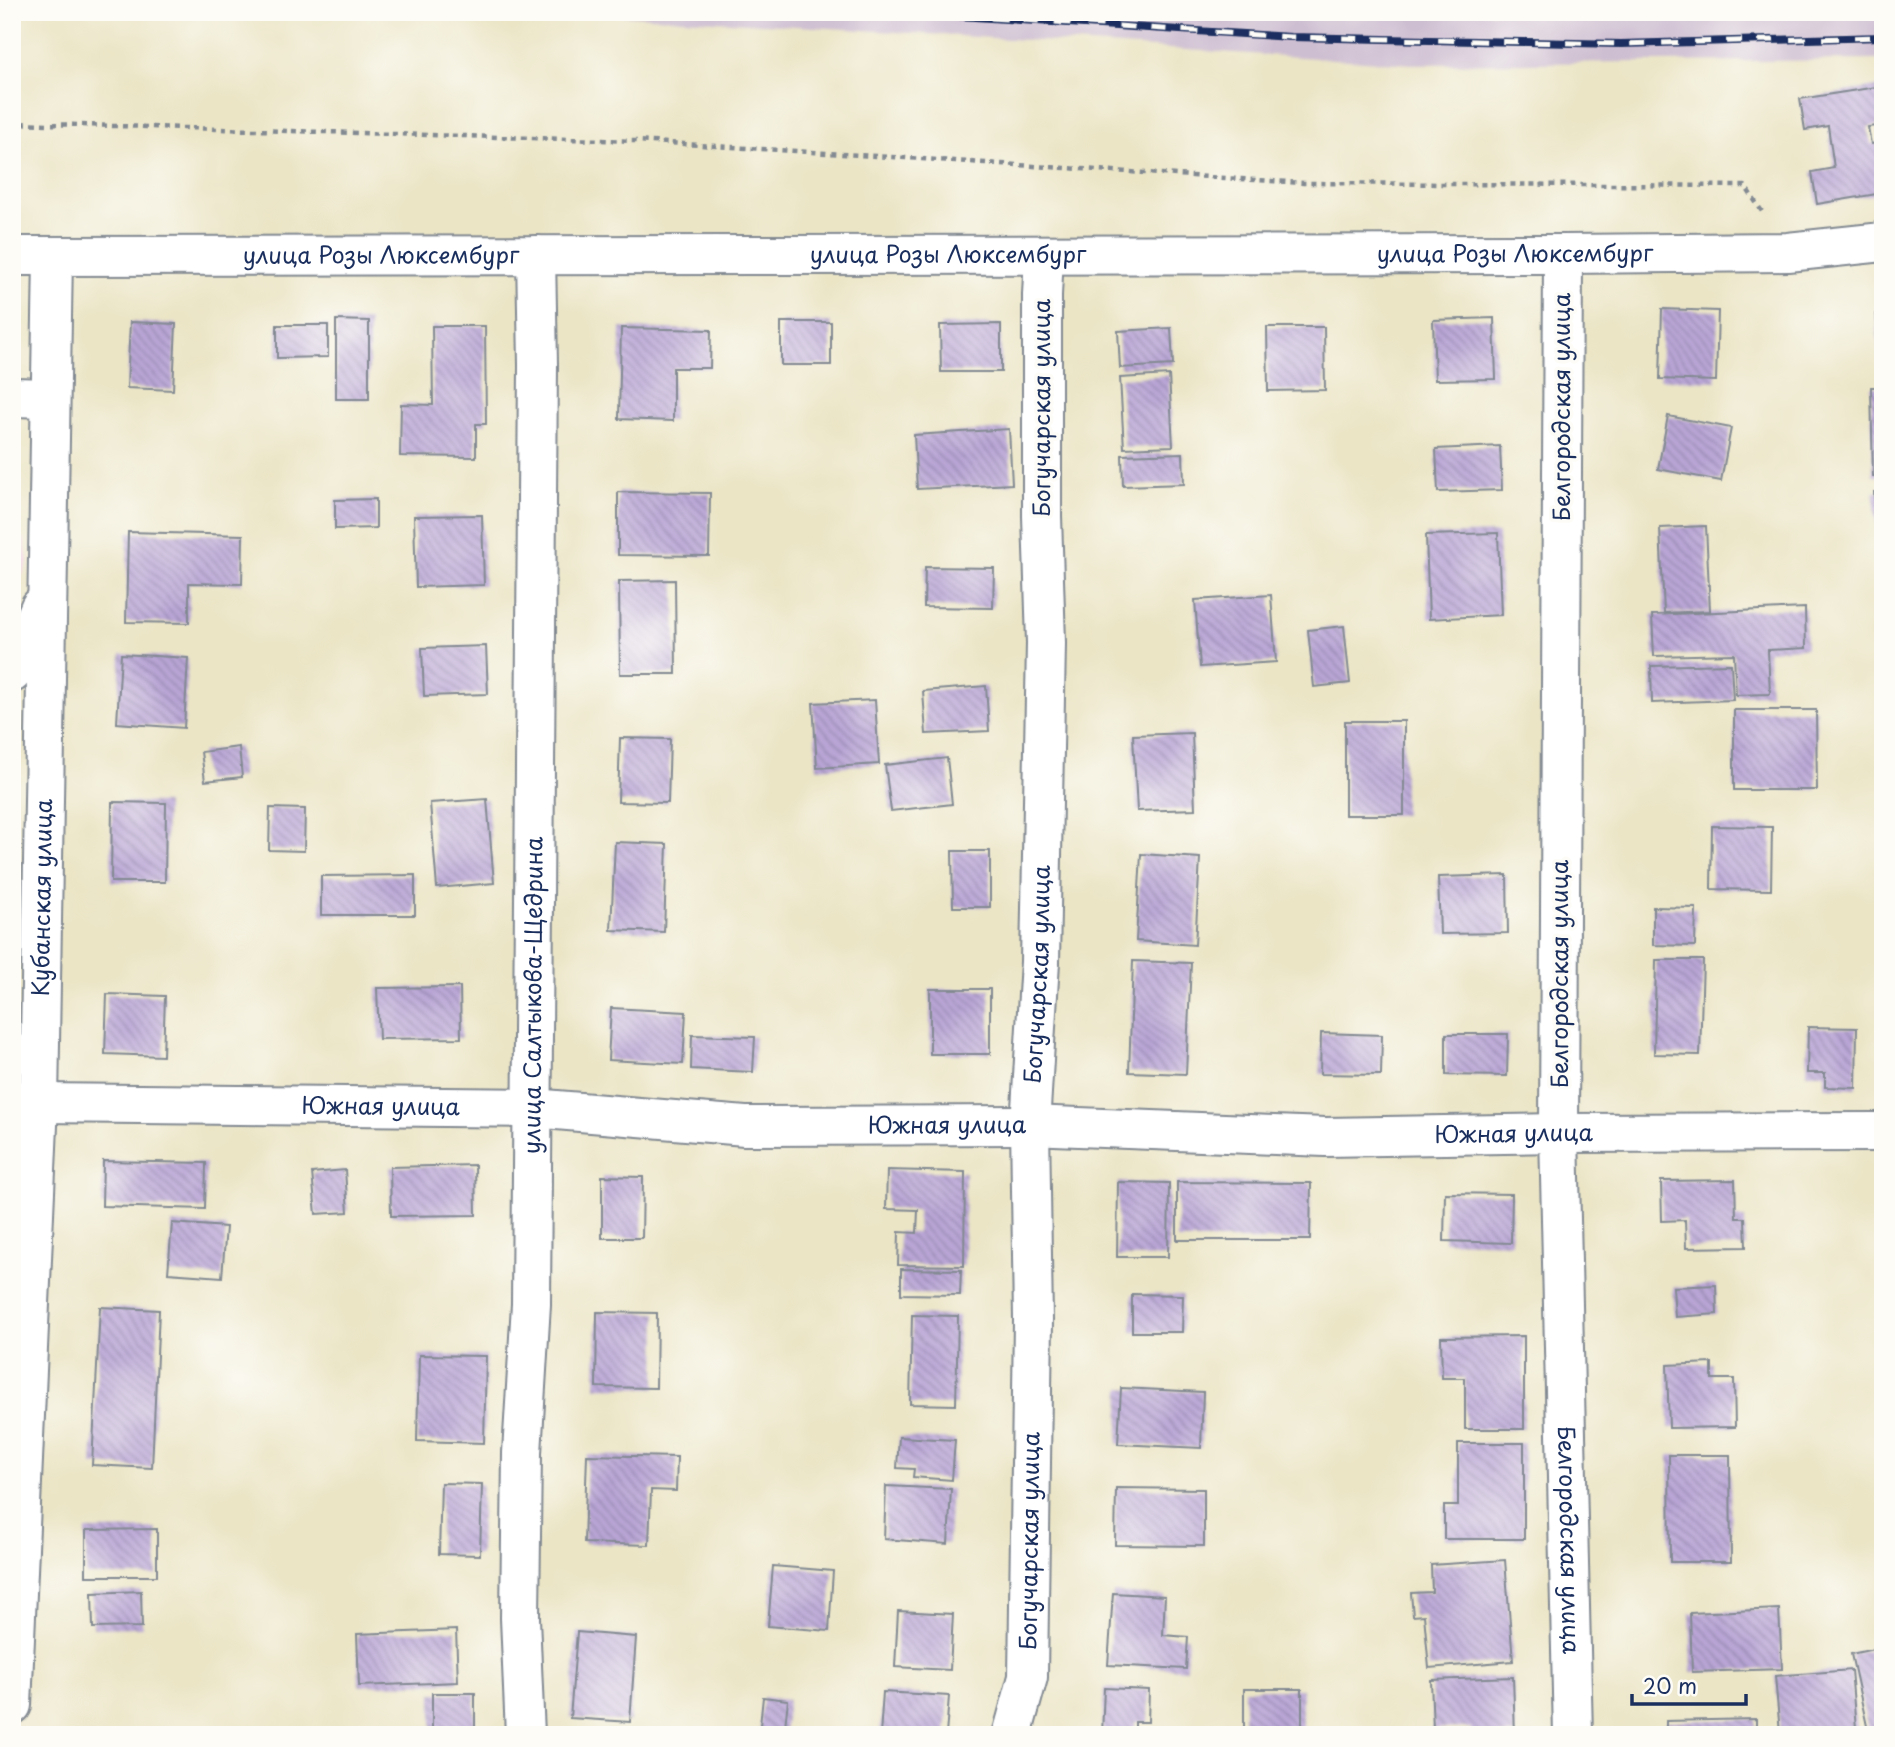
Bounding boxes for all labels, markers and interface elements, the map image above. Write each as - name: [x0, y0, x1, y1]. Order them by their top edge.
- street label: улица Розы Люксембург: [1377, 234, 1654, 270]
- street label: улица Розы Люксембург: [243, 236, 520, 272]
- street label: улица Розы Люксембург: [810, 236, 1087, 271]
- street label: Белгородская улица: [1543, 292, 1578, 521]
- street label: Богучарская улица: [1023, 298, 1058, 517]
- street label: Кубанская улица: [22, 798, 60, 997]
- street label: улица Салтыкова-Щедрина: [513, 836, 550, 1154]
- street label: Белгородская улица: [1541, 859, 1576, 1088]
- street label: Богучарская улица: [1014, 864, 1058, 1085]
- street label: Южная улица: [302, 1087, 461, 1123]
- street label: Южная улица: [868, 1106, 1027, 1142]
- street label: Южная улица: [1434, 1114, 1593, 1151]
- street label: Белгородская улица: [1550, 1425, 1590, 1655]
- street label: Богучарская улица: [1009, 1431, 1047, 1651]
- scale bar: [1632, 1663, 1746, 1707]
- text: 20 m: [1643, 1669, 1697, 1701]

